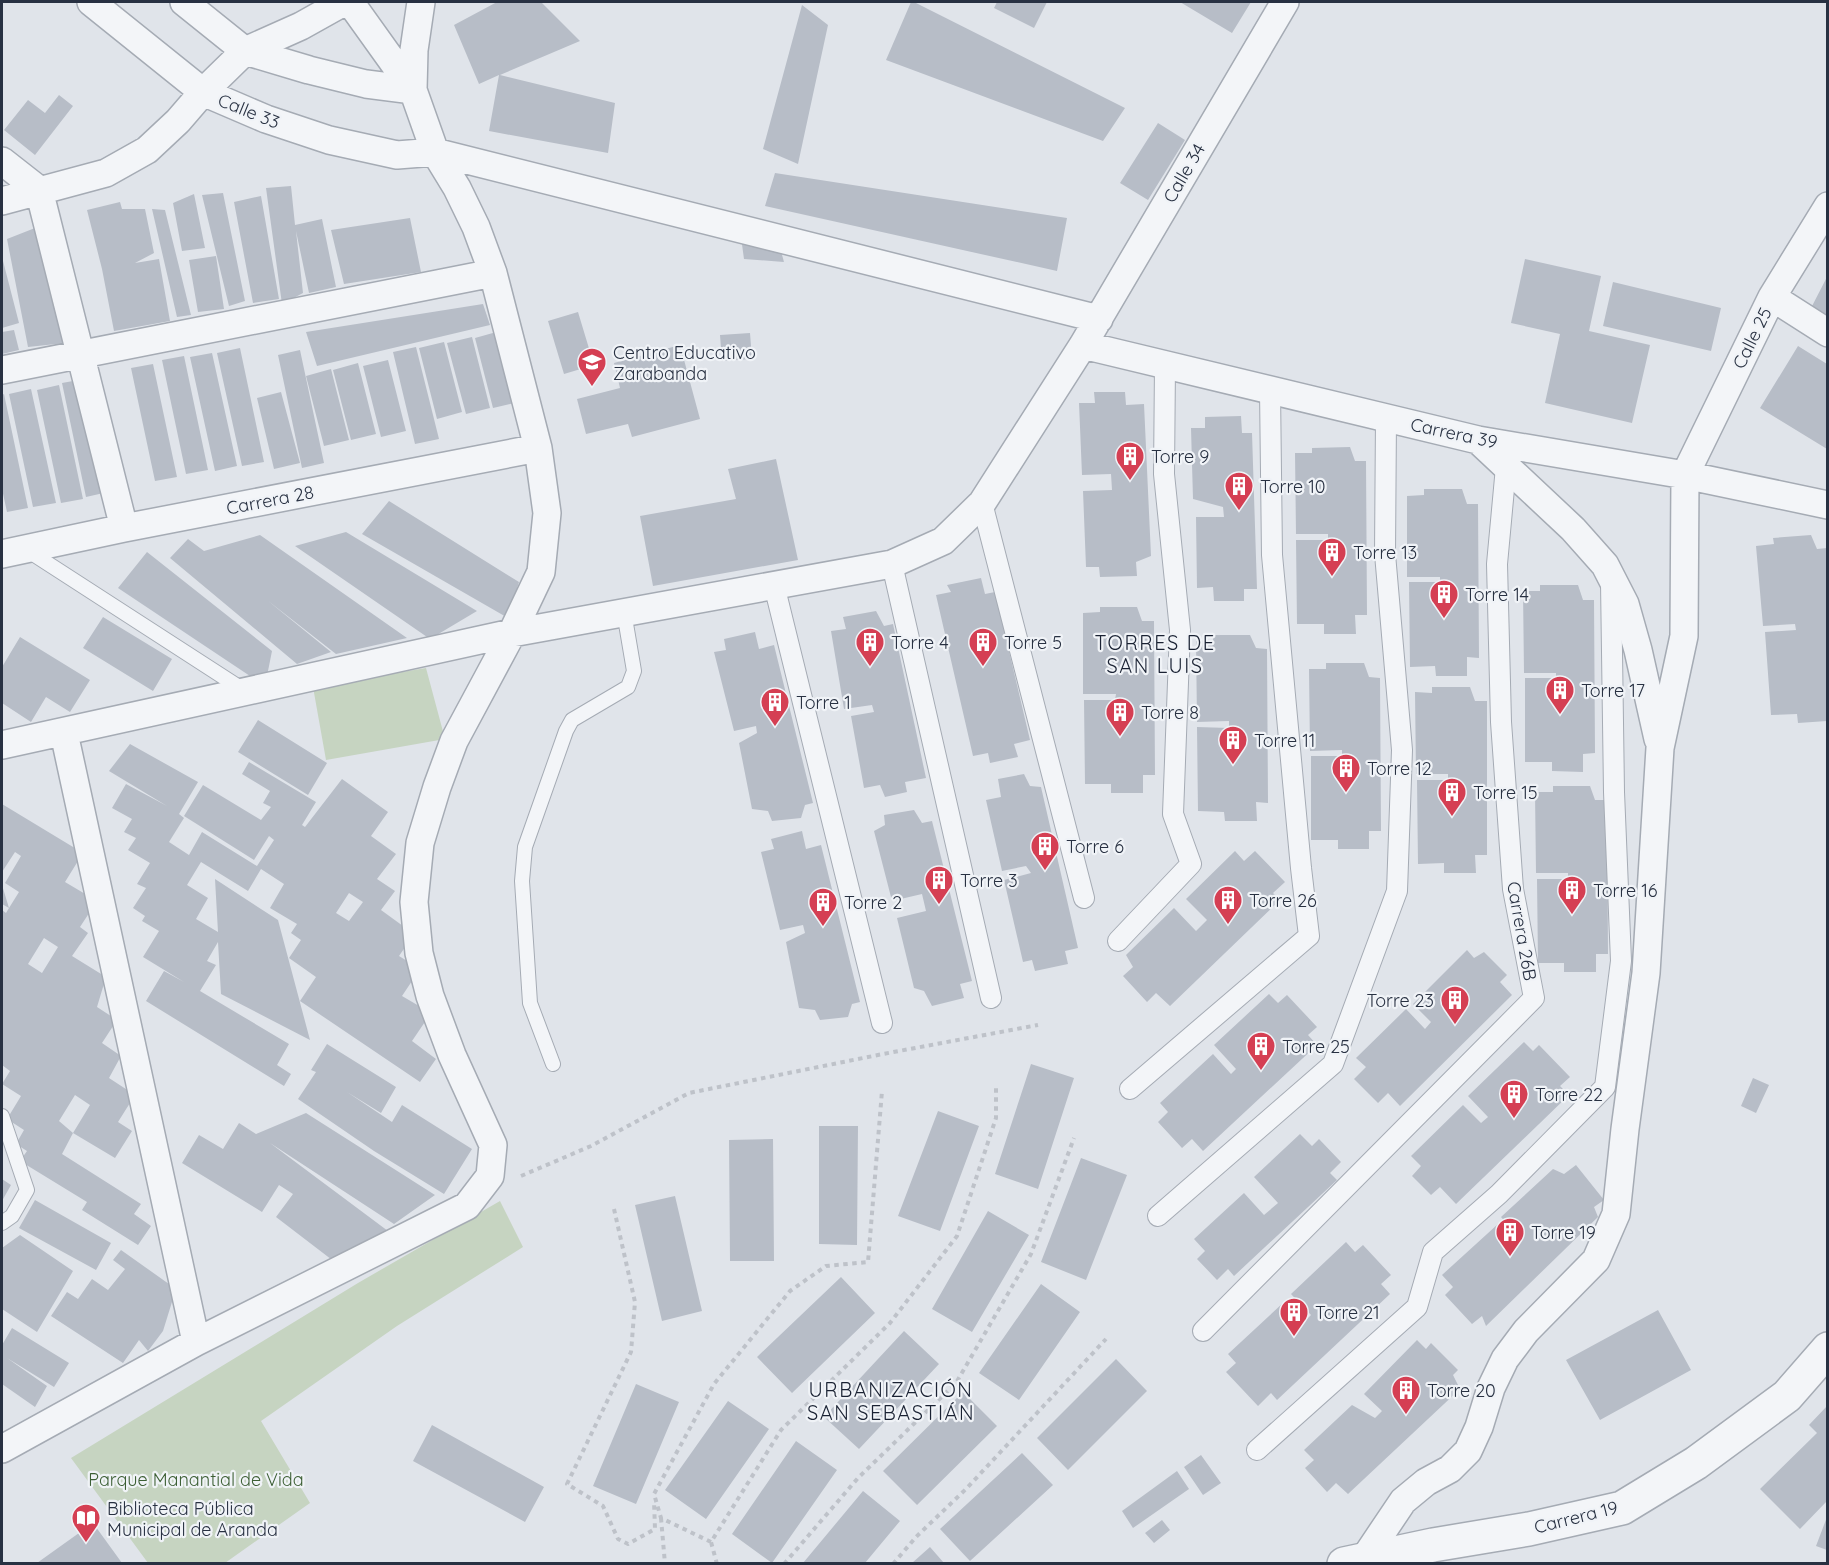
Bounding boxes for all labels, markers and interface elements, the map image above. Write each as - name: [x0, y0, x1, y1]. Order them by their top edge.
- street label: Calle 33: [215, 88, 283, 134]
- street label: Calle 34: [1158, 139, 1210, 207]
- street label: Calle 25: [1727, 303, 1777, 373]
- place label: Centro Educativo Zarabanda: [613, 341, 756, 385]
- school or university icon: Centro Educativo Zarabanda: [576, 346, 608, 388]
- street label: Carrera 39: [1408, 413, 1500, 453]
- building icon: Torre 9: [1114, 440, 1146, 482]
- place label: Torre 9: [1151, 445, 1209, 468]
- building icon: Torre 10: [1223, 470, 1255, 512]
- place label: Torre 10: [1260, 475, 1326, 498]
- street label: Carrera 28: [224, 480, 316, 520]
- building icon: Torre 13: [1316, 536, 1348, 578]
- place label: Torre 13: [1353, 541, 1417, 564]
- building icon: Torre 14: [1428, 578, 1460, 620]
- place label: Torre 14: [1465, 583, 1529, 606]
- building icon: Torre 4: [854, 626, 886, 668]
- building icon: Torre 5: [967, 626, 999, 668]
- district label: TORRES DE SAN LUIS: [1094, 630, 1216, 678]
- place label: Torre 4: [891, 631, 949, 654]
- place label: Torre 5: [1004, 631, 1062, 654]
- building icon: Torre 17: [1544, 674, 1576, 716]
- place label: Torre 17: [1581, 679, 1645, 702]
- building icon: Torre 1: [759, 686, 791, 728]
- place label: Torre 1: [796, 691, 851, 714]
- building icon: Torre 8: [1104, 696, 1136, 738]
- place label: Torre 8: [1141, 701, 1199, 724]
- building icon: Torre 11: [1217, 724, 1249, 766]
- place label: Torre 11: [1254, 729, 1315, 752]
- building icon: Torre 12: [1330, 752, 1362, 794]
- place label: Torre 12: [1367, 757, 1432, 780]
- building icon: Torre 15: [1436, 776, 1468, 818]
- place label: Torre 15: [1473, 781, 1538, 804]
- building icon: Torre 6: [1029, 830, 1061, 872]
- place label: Torre 6: [1066, 835, 1124, 858]
- building icon: Torre 3: [923, 864, 955, 906]
- place label: Torre 3: [960, 869, 1018, 892]
- building icon: Torre 16: [1556, 874, 1588, 916]
- place label: Torre 16: [1593, 879, 1658, 902]
- street label: Carrera 26B: [1502, 880, 1542, 982]
- building icon: Torre 26: [1212, 884, 1244, 926]
- building icon: Torre 2: [807, 886, 839, 928]
- place label: Torre 26: [1249, 889, 1317, 912]
- place label: Torre 2: [844, 891, 902, 914]
- building icon: Torre 23: [1439, 984, 1471, 1026]
- place label: Torre 23: [1366, 989, 1434, 1012]
- building icon: Torre 25: [1245, 1030, 1277, 1072]
- place label: Torre 25: [1282, 1035, 1350, 1058]
- building icon: Torre 22: [1498, 1078, 1530, 1120]
- place label: Torre 22: [1535, 1083, 1603, 1106]
- building icon: Torre 19: [1494, 1216, 1526, 1258]
- place label: Torre 19: [1531, 1221, 1596, 1244]
- building icon: Torre 21: [1278, 1296, 1310, 1338]
- place label: Torre 21: [1315, 1301, 1380, 1324]
- building icon: Torre 20: [1390, 1374, 1422, 1416]
- district label: URBANIZACIÓN SAN SEBASTIÁN: [807, 1377, 975, 1425]
- place label: Torre 20: [1427, 1379, 1496, 1402]
- park label: Parque Manantial de Vida: [88, 1468, 304, 1491]
- street label: Carrera 19: [1532, 1495, 1620, 1539]
- place label: Biblioteca Pública Municipal de Aranda: [107, 1497, 278, 1541]
- library icon: Biblioteca Pública Municipal de Aranda: [70, 1502, 102, 1544]

